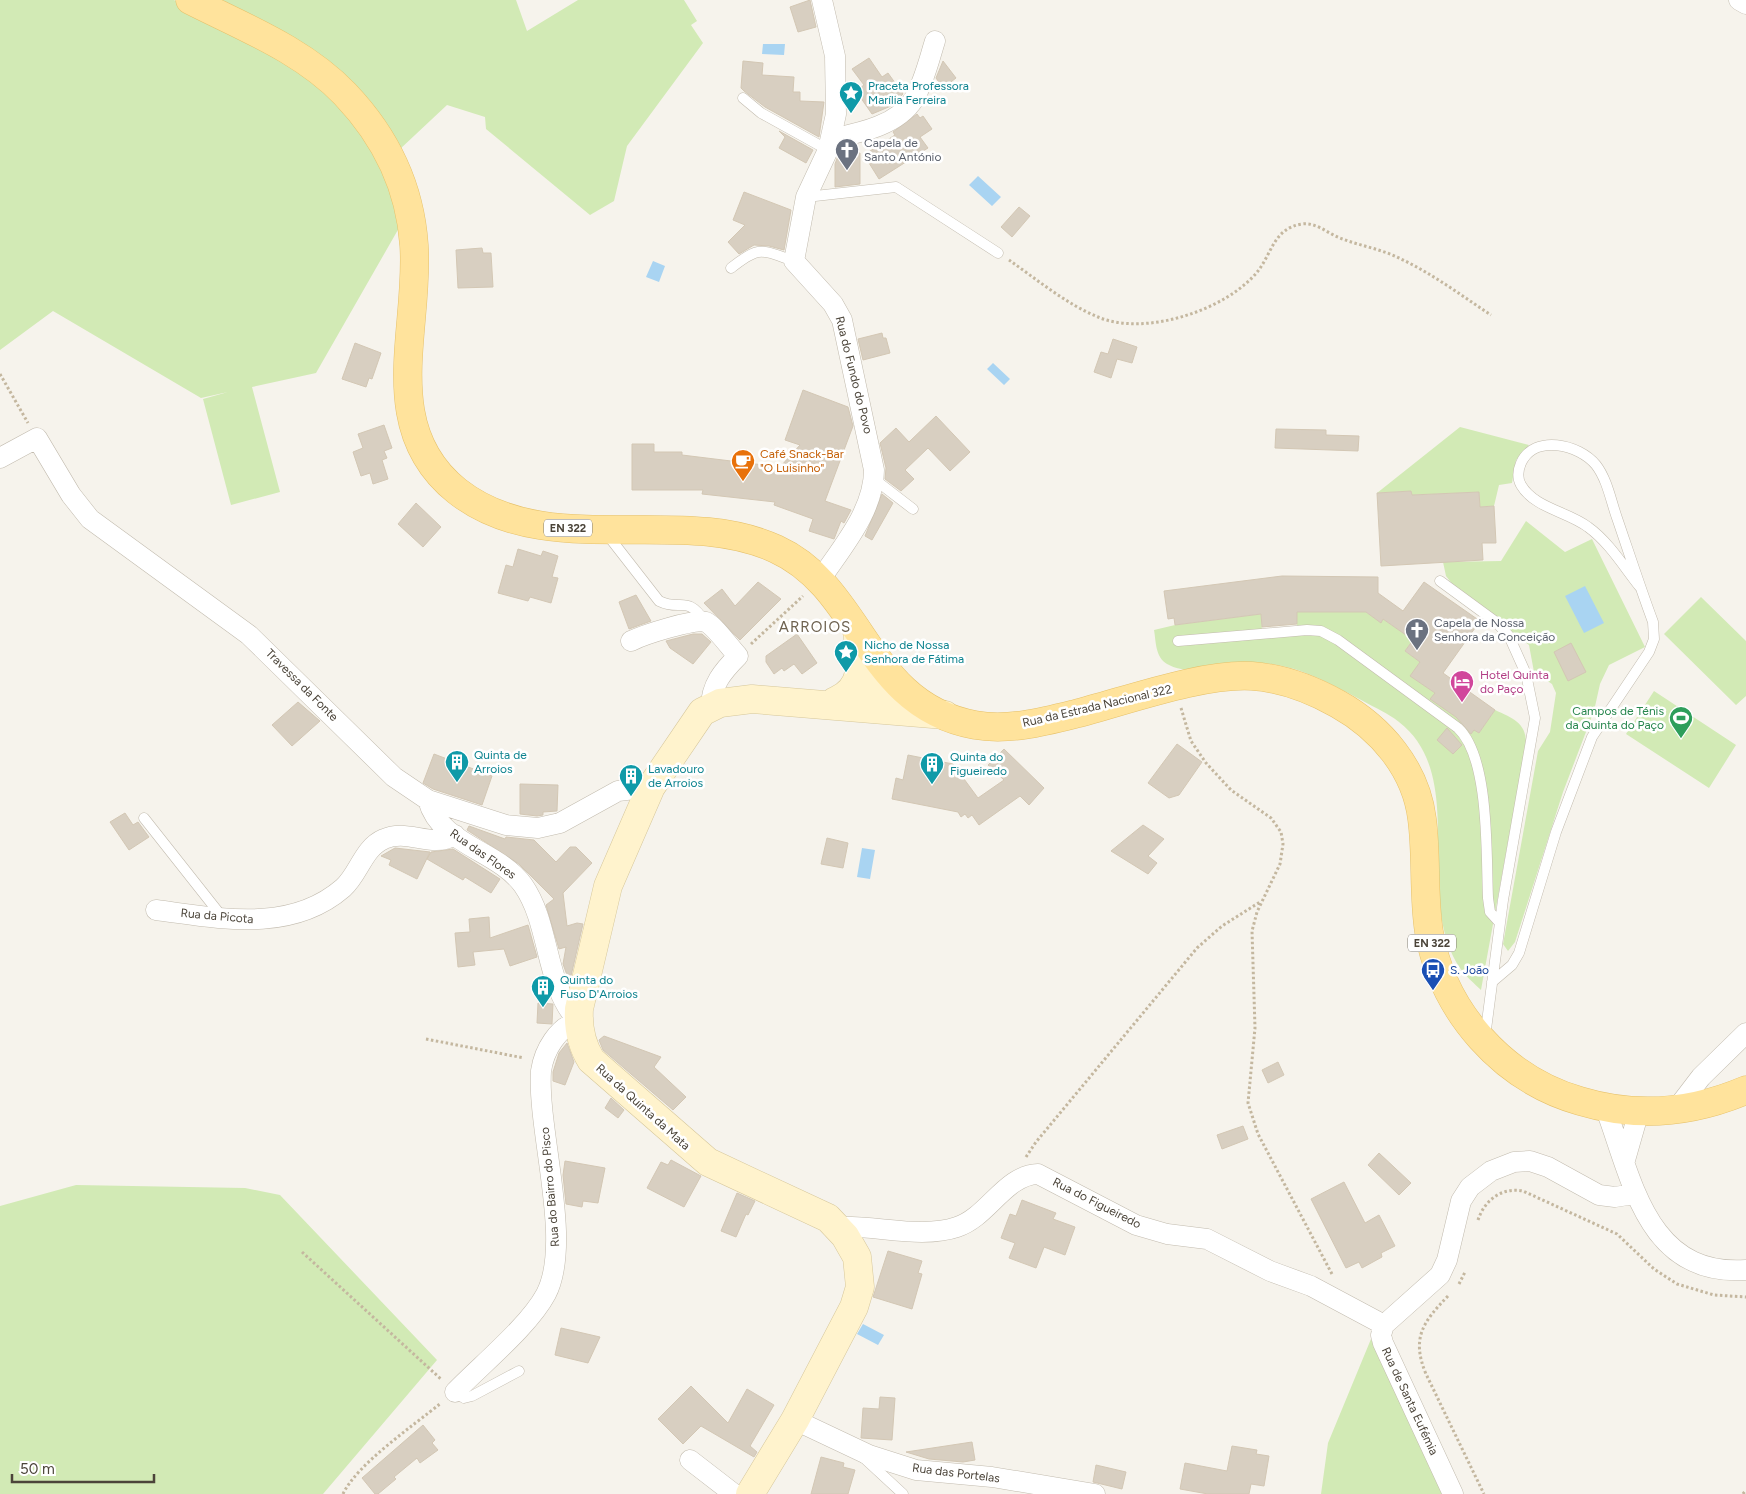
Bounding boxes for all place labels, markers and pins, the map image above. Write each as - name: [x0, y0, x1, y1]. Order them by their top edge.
- place label: Praceta Professora Marília Ferreira: [868, 79, 969, 107]
- place icon: Praceta Professora Marília Ferreira: [838, 80, 864, 114]
- place label: Capela de Santo António: [864, 136, 941, 164]
- church icon: Capela de Santo António: [834, 137, 860, 171]
- place label: Café Snack-Bar "O Luisinho": [760, 447, 844, 475]
- cafe icon: Café Snack-Bar "O Luisinho": [730, 448, 756, 482]
- place label: Capela de Nossa Senhora da Conceição: [1434, 616, 1555, 644]
- church icon: Capela de Nossa Senhora da Conceição: [1404, 617, 1430, 651]
- place label: Nicho de Nossa Senhora de Fátima: [864, 638, 964, 666]
- place icon: Nicho de Nossa Senhora de Fátima: [833, 639, 859, 673]
- place label: Hotel Quinta do Paço: [1480, 668, 1549, 696]
- hotel icon: Hotel Quinta do Paço: [1449, 669, 1475, 703]
- place label: Campos de Ténis da Quinta do Paço: [1565, 704, 1664, 732]
- sports icon: Campos de Ténis da Quinta do Paço: [1668, 705, 1694, 739]
- place label: Quinta de Arroios: [474, 748, 527, 776]
- building icon: Quinta de Arroios: [444, 749, 470, 783]
- place label: Quinta do Figueiredo: [950, 750, 1007, 778]
- building icon: Quinta do Figueiredo: [919, 751, 945, 785]
- place label: Lavadouro de Arroios: [648, 762, 704, 790]
- building icon: Lavadouro de Arroios: [618, 763, 644, 797]
- bus stop icon: S. João: [1420, 957, 1446, 991]
- place label: S. João: [1450, 963, 1489, 977]
- place label: Quinta do Fuso D'Arroios: [560, 973, 638, 1001]
- building icon: Quinta do Fuso D'Arroios: [530, 974, 556, 1008]

